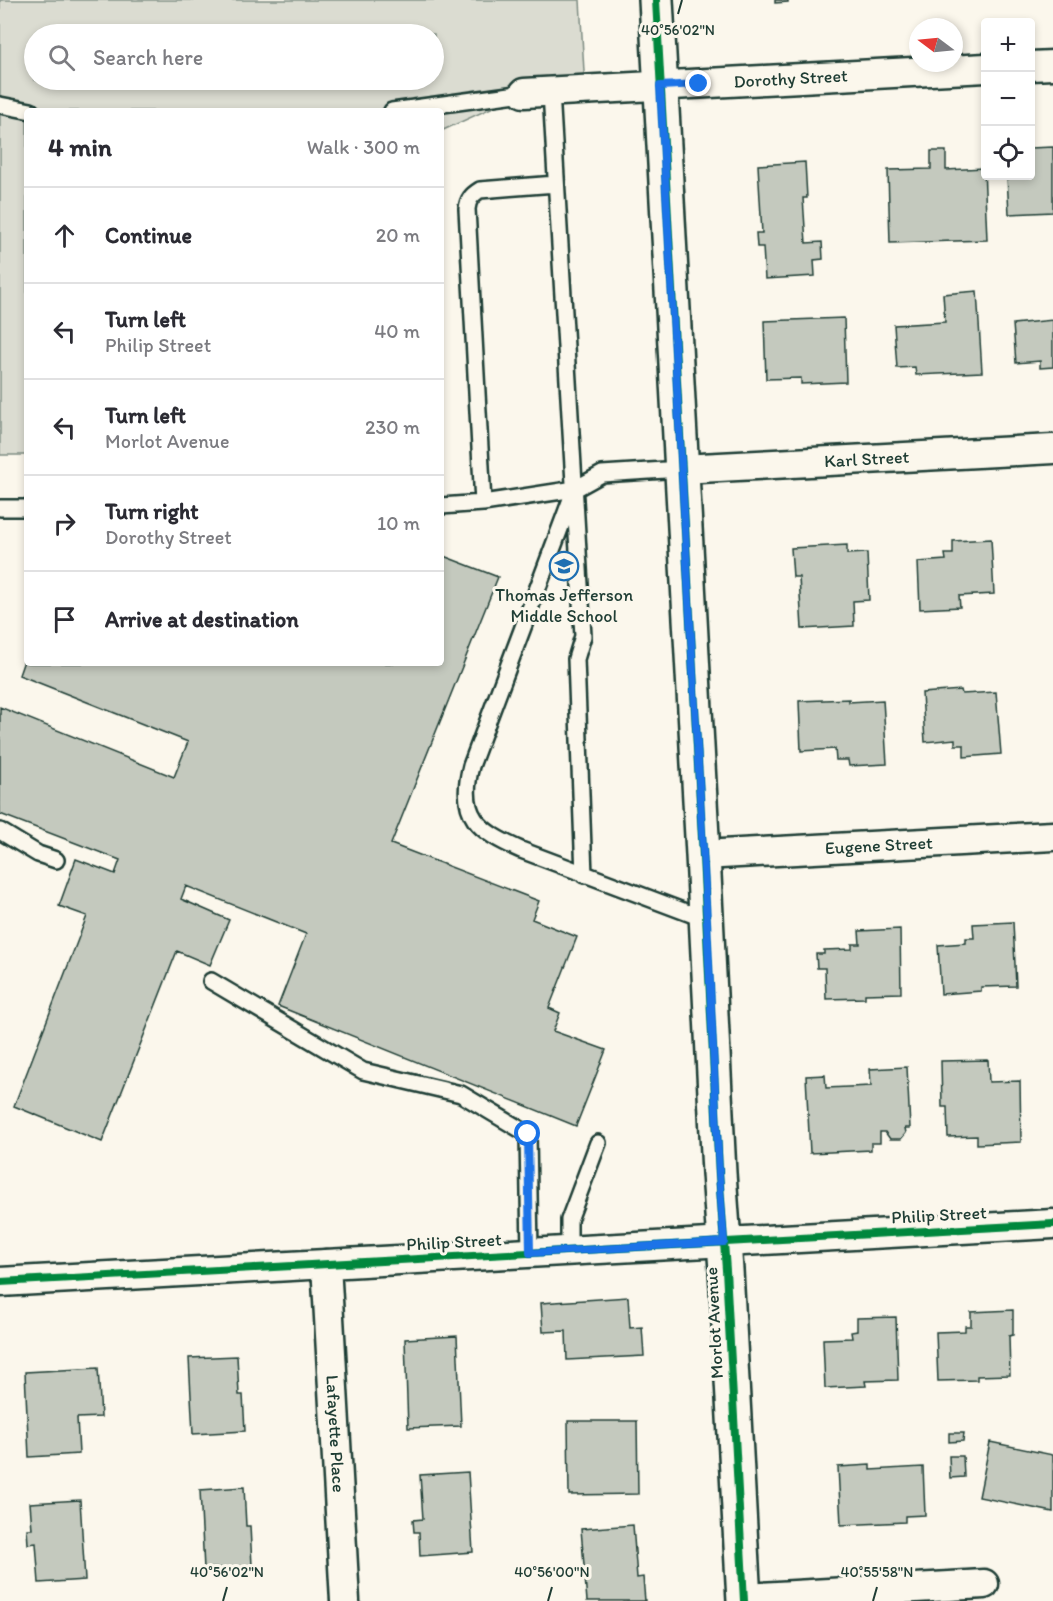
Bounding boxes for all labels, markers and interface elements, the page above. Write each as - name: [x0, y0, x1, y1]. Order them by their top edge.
- north arrow: [909, 18, 963, 72]
- map controls: [981, 18, 1035, 180]
- button: +: [981, 18, 1035, 72]
- text: 40°56'02"N: [641, 21, 715, 39]
- search box: [24, 24, 444, 90]
- icon: search: [45, 41, 78, 74]
- text: Search here: [93, 44, 203, 71]
- street label: Dorothy Street: [733, 64, 848, 93]
- route end: [685, 70, 711, 96]
- button: −: [981, 72, 1035, 126]
- button: locate: [981, 126, 1035, 180]
- text: 4 min: [48, 131, 112, 163]
- text: Walk · 300 m: [307, 135, 420, 159]
- icon: ahead: [48, 219, 81, 252]
- text: Continue: [105, 222, 192, 249]
- text: 20 m: [376, 223, 420, 247]
- text: Turn left: [105, 306, 186, 333]
- icon: left: [48, 315, 81, 348]
- text: 40 m: [374, 319, 420, 343]
- text: Philip Street: [105, 333, 211, 357]
- text: Turn left: [105, 402, 186, 429]
- icon: left: [48, 411, 81, 444]
- text: 230 m: [365, 415, 420, 439]
- text: Morlot Avenue: [105, 429, 229, 453]
- street label: Karl Street: [824, 446, 910, 472]
- text: Turn right: [105, 498, 199, 525]
- icon: right: [48, 507, 81, 540]
- text: 10 m: [377, 511, 420, 535]
- text: Dorothy Street: [105, 525, 232, 549]
- school or university icon: Thomas Jefferson Middle School: [548, 550, 580, 582]
- place label: Thomas Jefferson Middle School: [495, 584, 633, 627]
- icon: arrive: [48, 603, 81, 636]
- text: Arrive at destination: [105, 606, 299, 633]
- street label: Eugene Street: [824, 832, 933, 859]
- route start: [514, 1120, 540, 1146]
- street label: Philip Street: [891, 1202, 988, 1228]
- street label: Philip Street: [406, 1229, 503, 1255]
- street label: Morlot Avenue: [700, 1267, 728, 1379]
- street label: Lafayette Place: [321, 1374, 350, 1493]
- text: 40°56'02"N: [190, 1563, 264, 1581]
- text: 40°56'00"N: [514, 1563, 590, 1581]
- text: 40°55'58"N: [841, 1563, 913, 1581]

